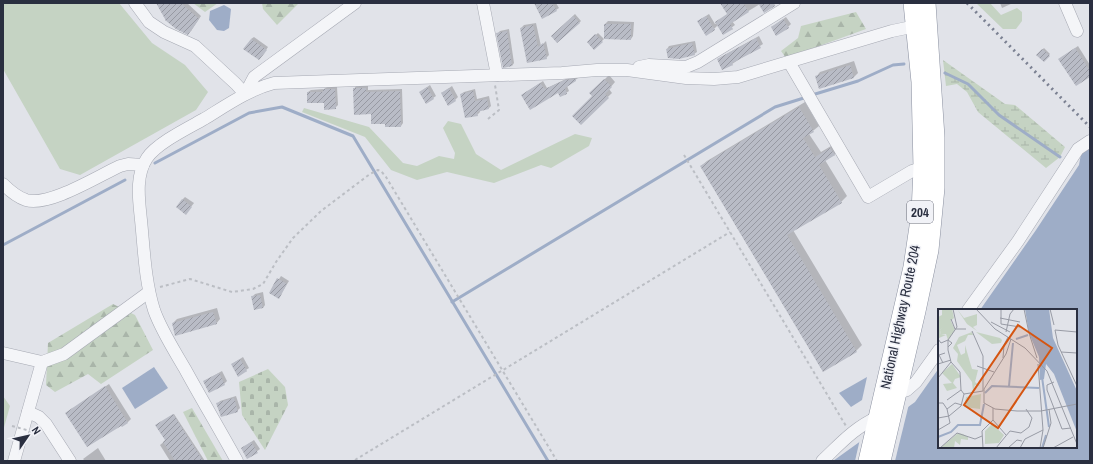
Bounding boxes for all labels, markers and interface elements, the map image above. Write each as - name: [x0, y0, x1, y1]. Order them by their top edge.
- road number: 204: [907, 201, 933, 223]
- street label: National Highway Route 204: [876, 243, 924, 391]
- inset map: [938, 309, 1077, 448]
- north arrow: [8, 416, 48, 456]
- text: N: [29, 424, 44, 437]

